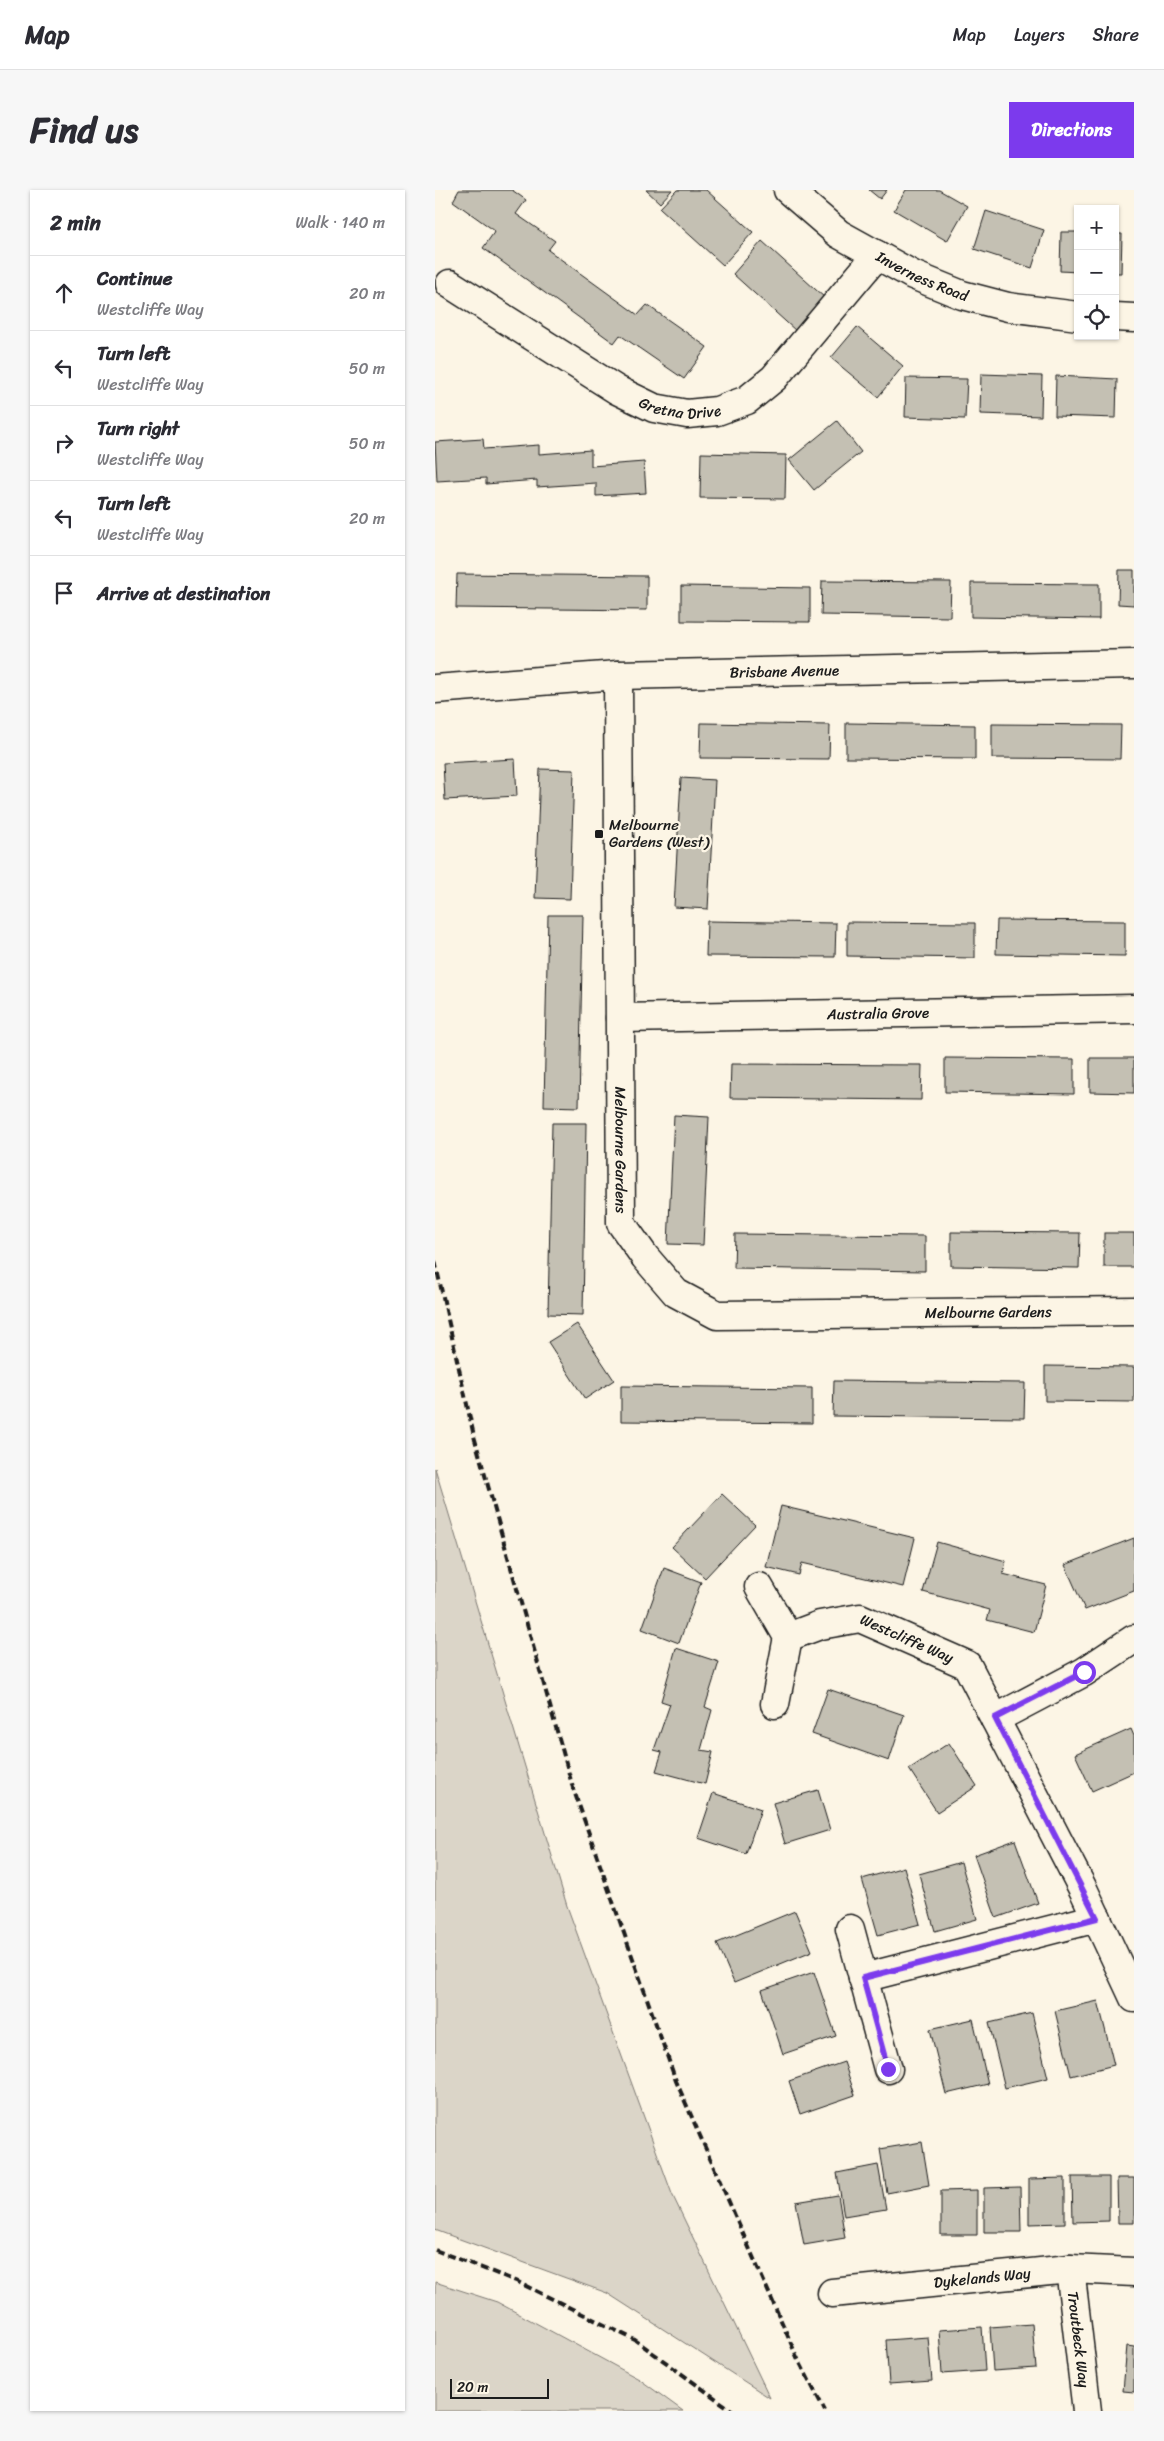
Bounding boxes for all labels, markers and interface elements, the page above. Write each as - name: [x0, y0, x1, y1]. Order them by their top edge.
- text: Map: [25, 14, 69, 56]
- text: Map: [953, 19, 986, 51]
- text: Layers: [1014, 19, 1065, 51]
- text: Share: [1093, 19, 1139, 51]
- text: Find us: [30, 99, 138, 161]
- button: Directions: [1009, 102, 1134, 158]
- text: 2 min: [50, 204, 101, 242]
- map controls: [1074, 205, 1119, 340]
- button: +: [1074, 205, 1119, 250]
- text: Walk · 140 m: [296, 208, 385, 237]
- street label: Inverness Road: [870, 243, 972, 309]
- button: −: [1074, 250, 1119, 295]
- text: Continue: [97, 262, 173, 295]
- icon: ahead: [50, 279, 78, 307]
- text: 20 m: [349, 279, 385, 308]
- text: Westcliffe Way: [97, 295, 204, 324]
- button: locate: [1074, 295, 1119, 340]
- text: Turn left: [97, 337, 170, 370]
- icon: left: [50, 354, 78, 382]
- text: 50 m: [349, 354, 385, 383]
- text: Westcliffe Way: [97, 370, 204, 399]
- street label: Gretna Drive: [634, 389, 726, 427]
- text: Turn right: [97, 412, 179, 445]
- icon: right: [50, 429, 78, 457]
- text: 50 m: [349, 429, 385, 458]
- text: Westcliffe Way: [97, 445, 204, 474]
- text: Turn left: [97, 487, 170, 520]
- icon: left: [50, 504, 78, 532]
- text: 20 m: [349, 504, 385, 533]
- text: Westcliffe Way: [97, 520, 204, 549]
- text: Arrive at destination: [97, 577, 270, 610]
- icon: arrive: [50, 579, 78, 607]
- street label: Brisbane Avenue: [729, 657, 839, 686]
- place label: Melbourne Gardens (West): [609, 812, 710, 855]
- marker: Melbourne Gardens (West): [593, 828, 605, 840]
- street label: Australia Grove: [826, 1000, 929, 1027]
- street label: Melbourne Gardens: [607, 1086, 634, 1214]
- street label: Melbourne Gardens: [925, 1299, 1052, 1326]
- street label: Westcliffe Way: [856, 1607, 958, 1671]
- route start: [1073, 1661, 1096, 1684]
- route end: [877, 2058, 900, 2081]
- street label: Dykelands Way: [933, 2260, 1032, 2296]
- street label: Troutbeck Way: [1060, 2290, 1097, 2389]
- text: 20 m: [457, 2375, 488, 2400]
- scale bar: [450, 2376, 549, 2399]

